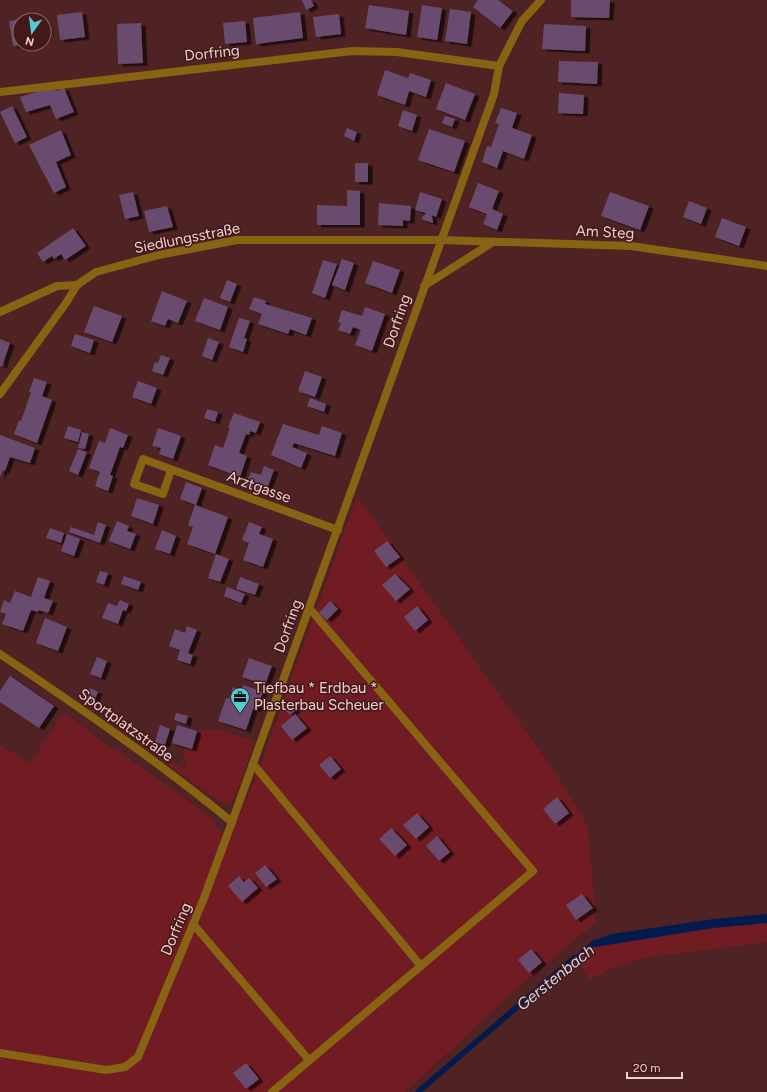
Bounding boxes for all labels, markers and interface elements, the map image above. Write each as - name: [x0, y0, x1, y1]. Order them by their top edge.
- north arrow: [12, 12, 52, 52]
- text: N: [24, 34, 35, 49]
- street label: Dorfring: [184, 41, 240, 65]
- street label: Siedlungsstraße: [133, 219, 241, 257]
- street label: Am Steg: [575, 221, 635, 243]
- street label: Dorfring: [379, 292, 415, 350]
- street label: Arztgasse: [225, 467, 293, 507]
- street label: Dorfring: [270, 597, 306, 655]
- place label: Tiefbau * Erdbau * Plasterbau Scheuer: [254, 679, 384, 714]
- street label: Sportplatzstraße: [75, 685, 177, 765]
- office icon: Tiefbau * Erdbau * Plasterbau Scheuer: [229, 686, 251, 714]
- street label: Dorfring: [157, 900, 195, 958]
- water label: Gerstenbach: [513, 940, 598, 1014]
- scale bar: [627, 1054, 682, 1080]
- text: 20 m: [633, 1061, 661, 1075]

